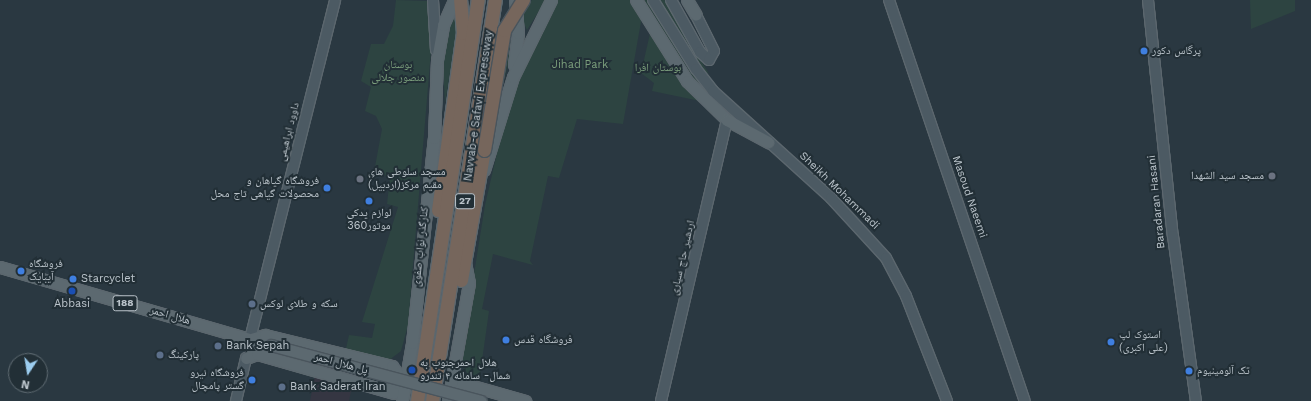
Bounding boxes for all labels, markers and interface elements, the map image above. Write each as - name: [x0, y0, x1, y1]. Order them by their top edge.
- street label: Navvab-e Safavi Expressway: [462, 30, 496, 182]
- place label: پرگاس دکور: [1152, 44, 1201, 58]
- marker: پرگاس دکور: [1139, 46, 1149, 56]
- park label: Jihad Park: [552, 58, 608, 72]
- park label: بوستان منصور جلالی: [371, 59, 425, 85]
- park label: بوستان افرا: [635, 61, 681, 75]
- street label: داوود ابراهیمی: [275, 101, 303, 163]
- street label: Sheikh Mohammadi: [796, 149, 882, 233]
- street label: Masoud Naeemi: [949, 154, 989, 240]
- street label: Baradaran Hasani: [1146, 154, 1168, 250]
- place label: مسجد سلوطی های مقیم مرکز(اردبیل): [368, 166, 445, 192]
- place label: مسجد سید الشهدا: [1191, 169, 1264, 183]
- marker: مسجد سید الشهدا: [1267, 171, 1277, 181]
- marker: مسجد سلوطی های مقیم مرکز(اردبیل): [355, 174, 365, 184]
- place label: فروشگاه گیاهان و محصولات گیاهی تاج محل: [211, 175, 319, 201]
- marker: فروشگاه گیاهان و محصولات گیاهی تاج محل: [322, 183, 332, 193]
- road number: 27: [455, 193, 475, 209]
- marker: لوازم یدکی موتور360: [364, 196, 374, 206]
- street label: کنارگذر نواب صفوی: [410, 206, 432, 288]
- place label: لوازم یدکی موتور360: [347, 207, 391, 233]
- street label: اردشیر حاج سیاری: [668, 219, 698, 297]
- place label: فروشگاه آیبایک: [29, 258, 63, 284]
- marker: فروشگاه آیبایک: [16, 266, 26, 276]
- place label: Starcyclet: [81, 272, 135, 286]
- marker: Starcyclet: [68, 274, 78, 284]
- marker: Abbasi: [67, 286, 77, 296]
- road number: 188: [112, 295, 138, 311]
- place label: Abbasi: [54, 297, 90, 311]
- place label: سکه و طلای لوکس: [260, 297, 338, 311]
- marker: سکه و طلای لوکس: [247, 299, 257, 309]
- street label: هلال احمر: [148, 304, 192, 328]
- place label: استوک لپ (علی اکبری): [1119, 329, 1168, 355]
- place label: فروشگاه قدس: [514, 333, 572, 347]
- marker: فروشگاه قدس: [501, 335, 511, 345]
- marker: استوک لپ (علی اکبری): [1106, 337, 1116, 347]
- place label: Bank Sepah: [226, 339, 290, 353]
- marker: Bank Sepah: [213, 341, 223, 351]
- place label: پارکینگ: [168, 348, 199, 362]
- marker: پارکینگ: [155, 350, 165, 360]
- street label: پل هلال احمر: [313, 350, 369, 378]
- north arrow: [8, 353, 48, 393]
- place label: هلال احمرجنوب به شمال- سامانه ۴ تندرو: [420, 357, 510, 383]
- place label: تک آلومینیوم: [1197, 364, 1250, 378]
- marker: هلال احمرجنوب به شمال- سامانه ۴ تندرو: [407, 365, 417, 375]
- marker: تک آلومینیوم: [1184, 366, 1194, 376]
- place label: فروشگاه نیرو گستر پامچال: [190, 367, 244, 393]
- marker: فروشگاه نیرو گستر پامچال: [247, 375, 257, 385]
- text: N: [20, 377, 31, 391]
- place label: Bank Saderat Iran: [290, 380, 386, 394]
- marker: Bank Saderat Iran: [277, 382, 287, 392]

